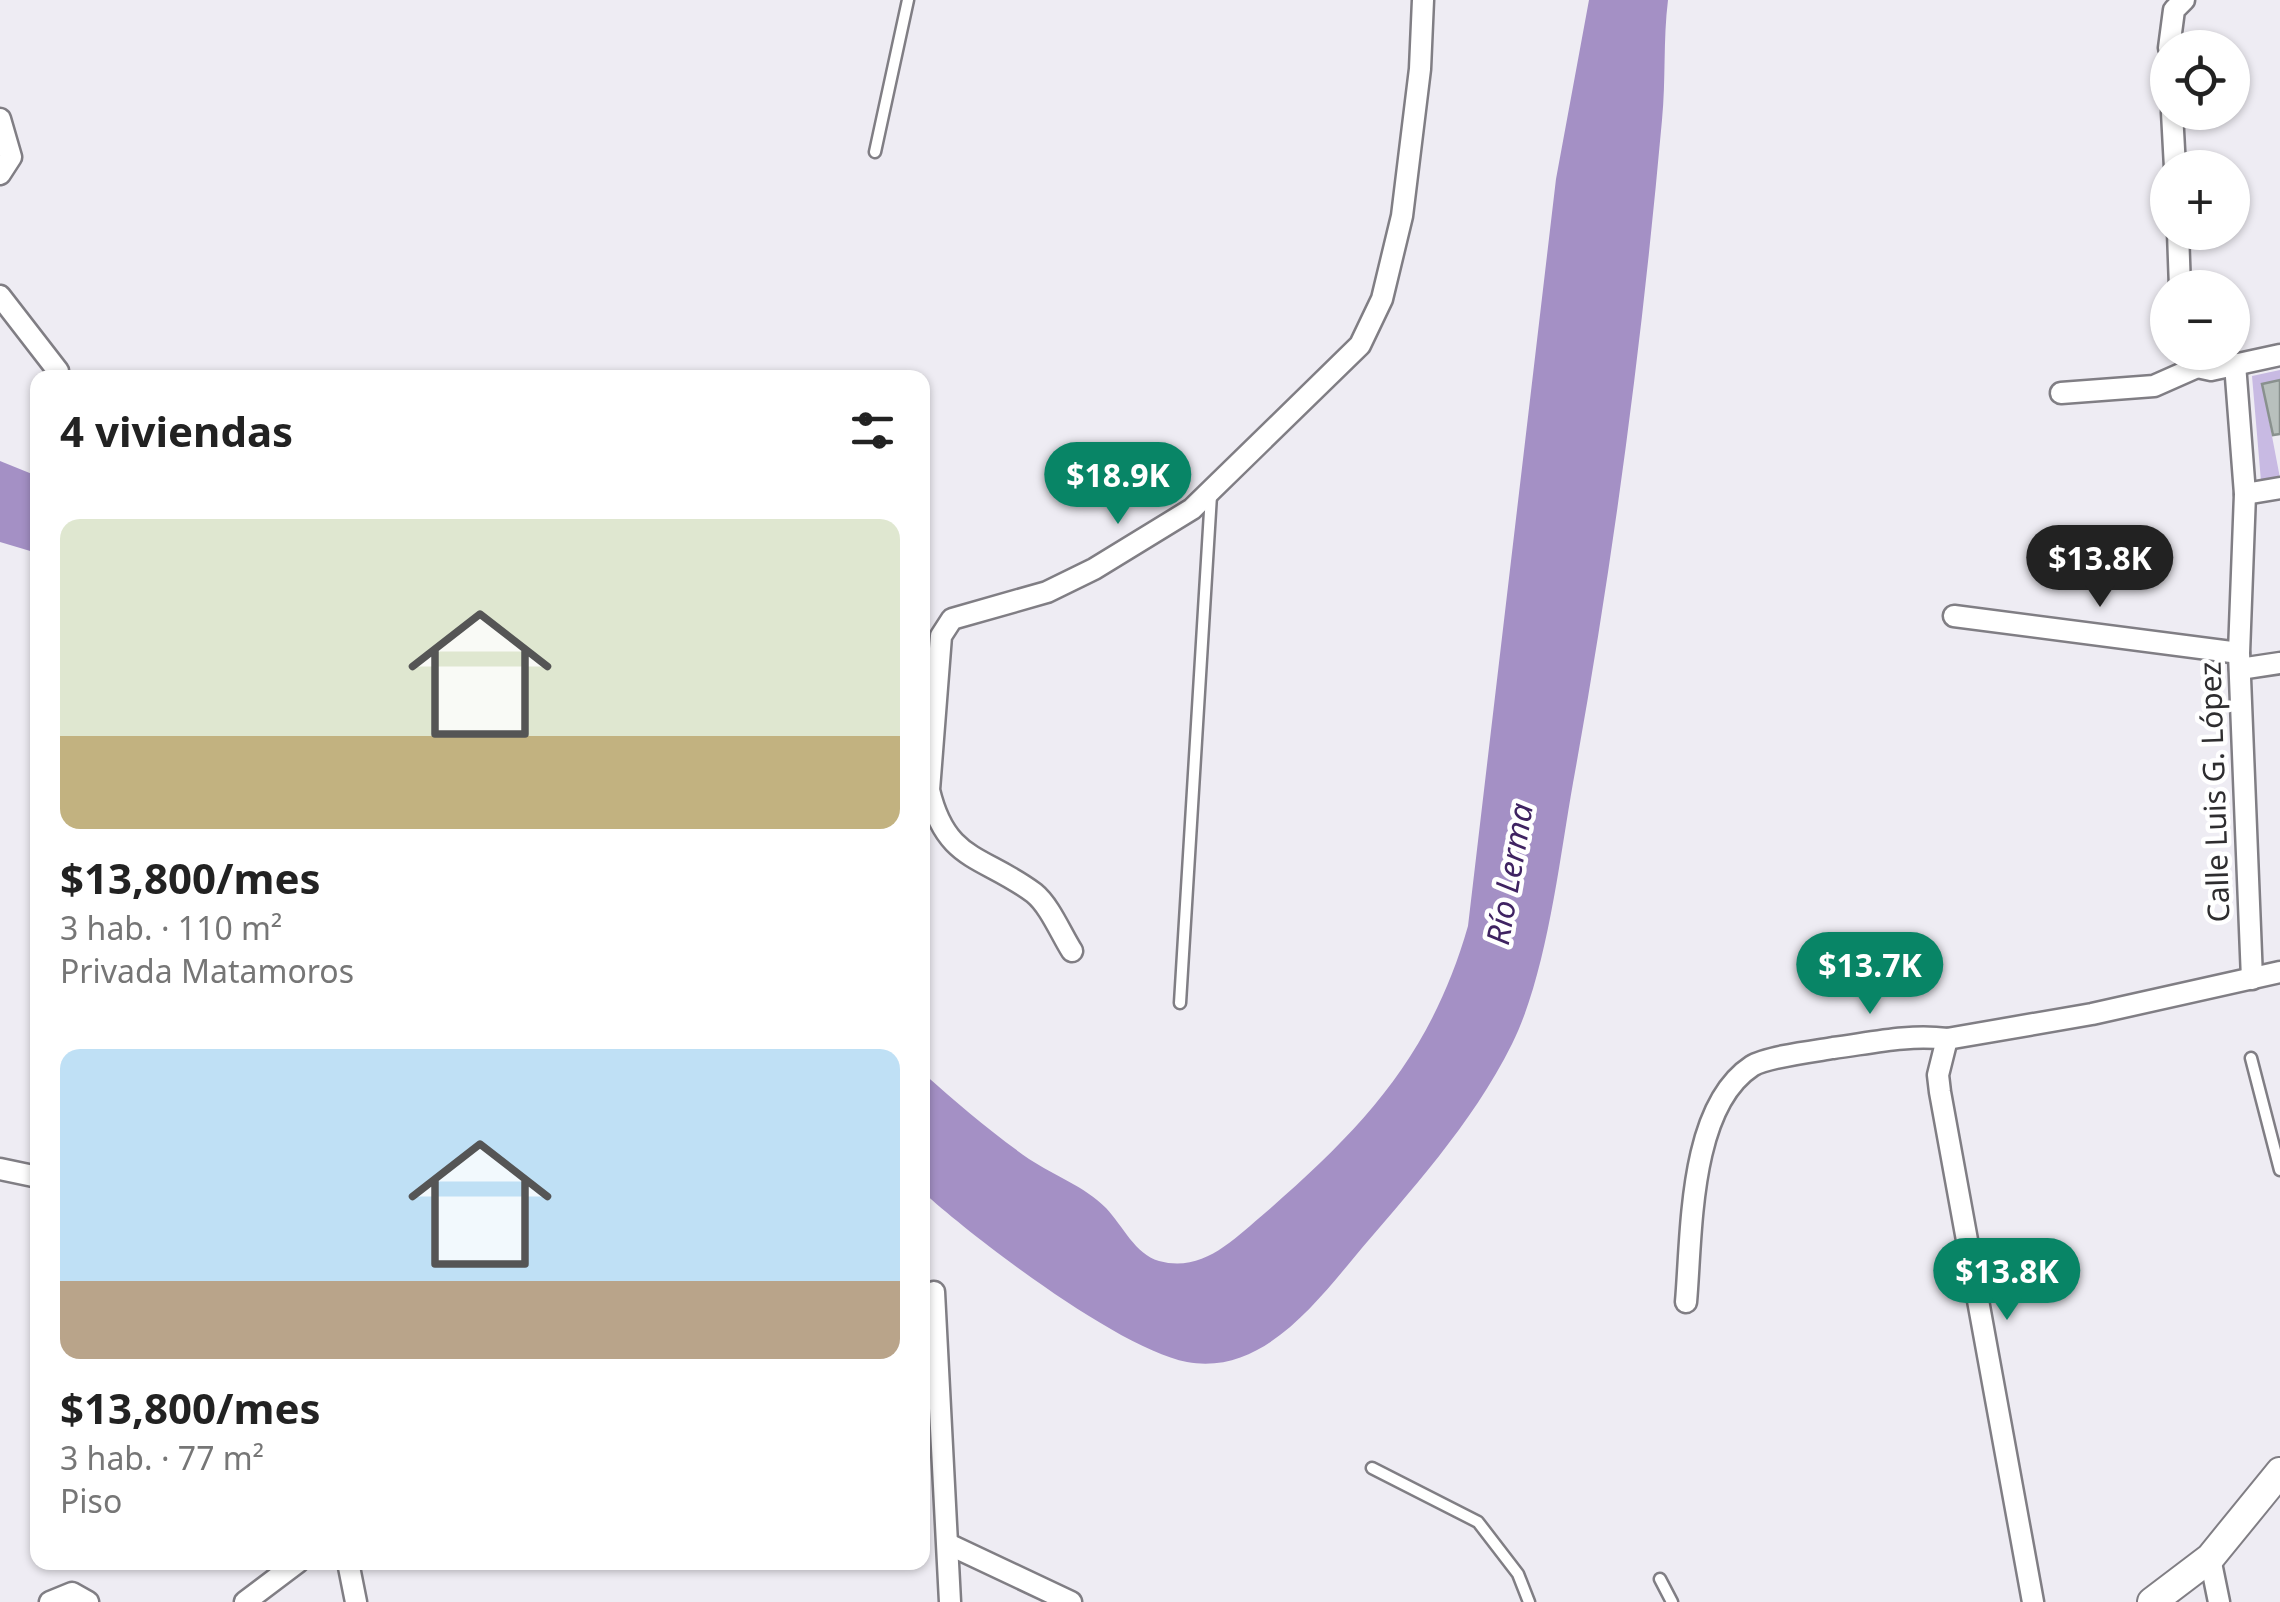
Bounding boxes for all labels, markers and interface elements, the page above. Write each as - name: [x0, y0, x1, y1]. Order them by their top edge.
- map controls: [2150, 30, 2250, 370]
- button: locate: [2150, 30, 2250, 130]
- button: +: [2150, 150, 2250, 250]
- button: −: [2150, 270, 2250, 370]
- text: 4 viviendas: [60, 402, 293, 459]
- icon: filters: [845, 403, 900, 458]
- pin: $18.9K: [1037, 442, 1199, 527]
- text: $18.9K: [1066, 453, 1170, 496]
- pin: $13.8K: [2019, 525, 2181, 610]
- text: $13.8K: [2048, 536, 2152, 579]
- icon: home: [390, 584, 570, 764]
- street label: Calle Luis G. López: [2188, 661, 2239, 923]
- water label: Río Lerma: [1475, 800, 1542, 948]
- text: $13,800/mes: [60, 849, 321, 906]
- text: 3 hab. · 110 m²: [60, 906, 282, 949]
- pin: $13.7K: [1789, 932, 1951, 1017]
- text: $13.7K: [1818, 943, 1922, 986]
- text: Privada Matamoros: [60, 949, 354, 992]
- icon: home: [390, 1114, 570, 1294]
- pin: $13.8K: [1926, 1238, 2088, 1323]
- text: $13.8K: [1955, 1249, 2059, 1292]
- text: $13,800/mes: [60, 1379, 321, 1436]
- text: 3 hab. · 77 m²: [60, 1436, 264, 1479]
- text: Piso: [60, 1479, 122, 1522]

